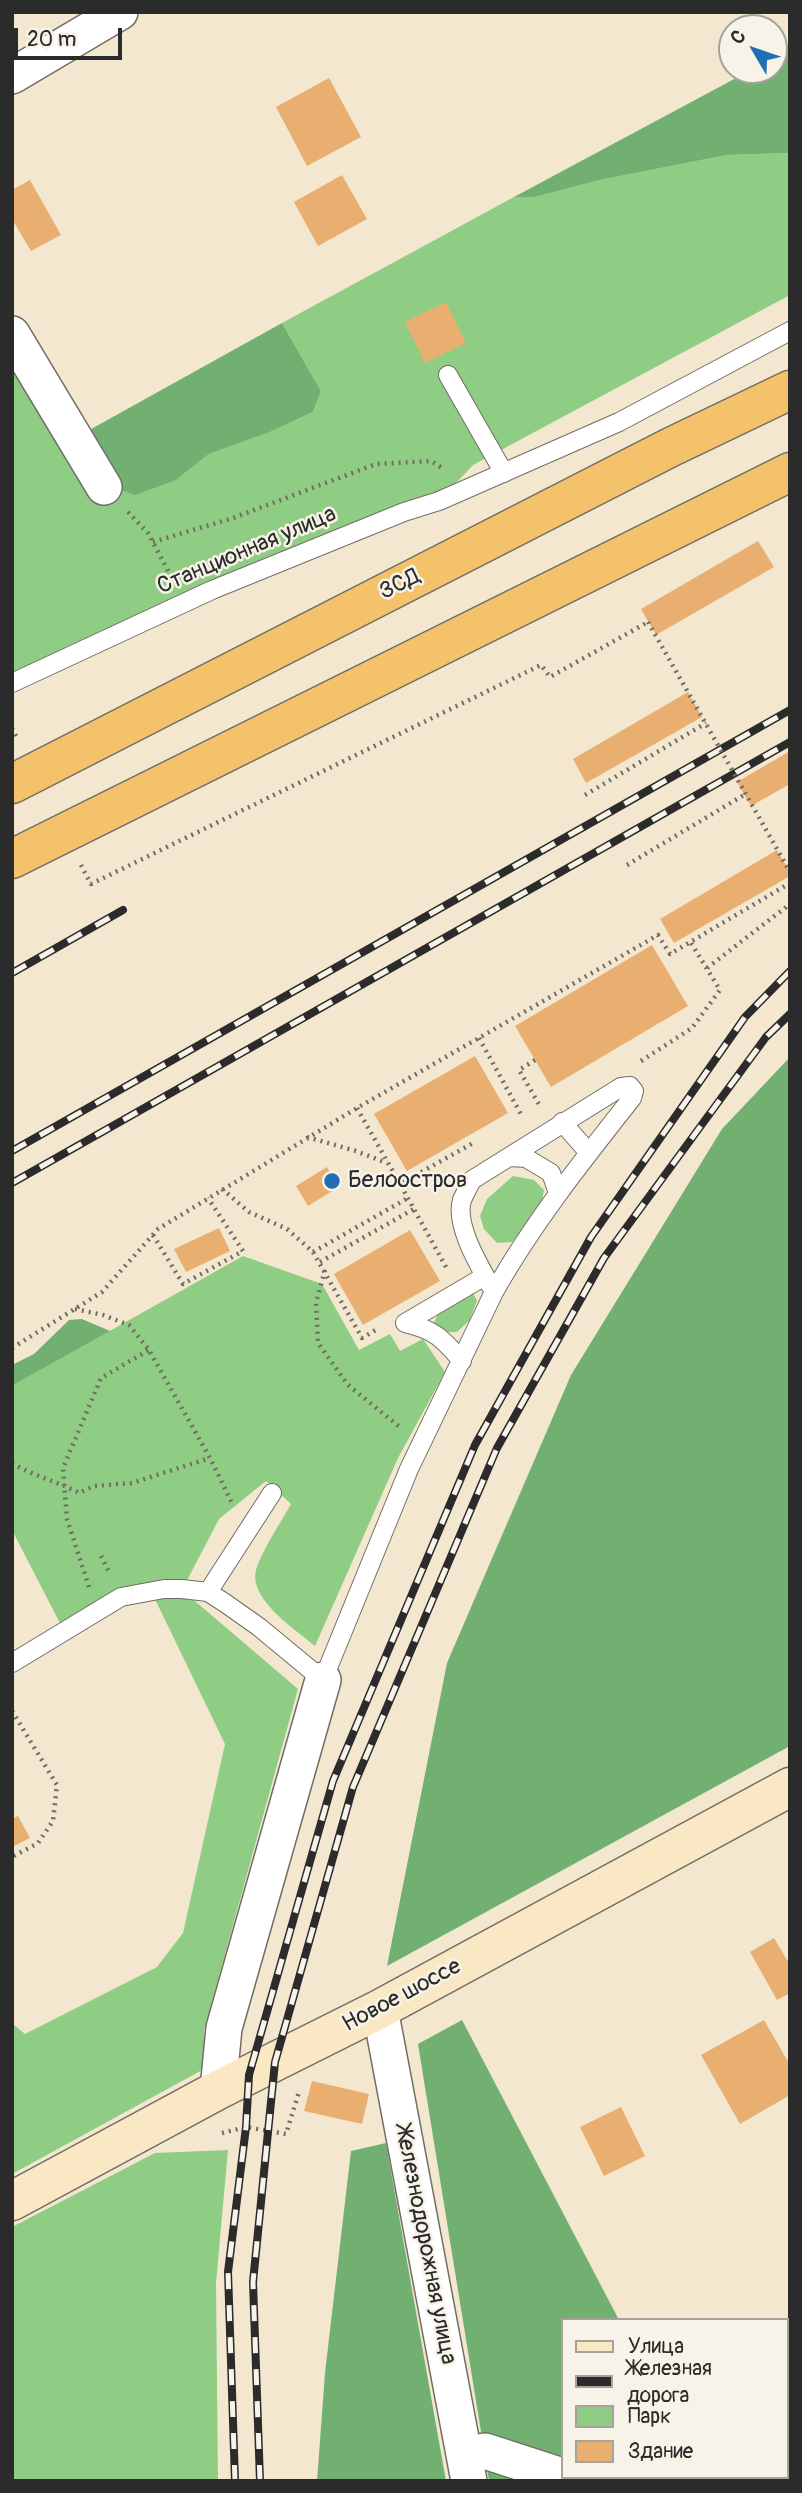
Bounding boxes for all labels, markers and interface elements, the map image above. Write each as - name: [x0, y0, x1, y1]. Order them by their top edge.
- scale bar: [18, 14, 126, 58]
- north arrow: [718, 14, 788, 84]
- text: С: [725, 25, 751, 49]
- text: 20 m: [27, 26, 76, 53]
- street label: Станционная улица: [153, 501, 341, 601]
- street label: ЗСД: [375, 563, 425, 607]
- place label: Белоостров: [348, 1167, 467, 1195]
- marker: Белоостров: [322, 1171, 342, 1191]
- street label: Новое шоссе: [338, 1953, 466, 2039]
- street label: Железнодорожная улица: [388, 2123, 462, 2367]
- legend: [560, 2318, 788, 2479]
- text: Улица: [628, 2333, 684, 2360]
- text: Железная дорога: [627, 2355, 712, 2409]
- text: Парк: [628, 2403, 671, 2430]
- text: Здание: [628, 2438, 693, 2465]

